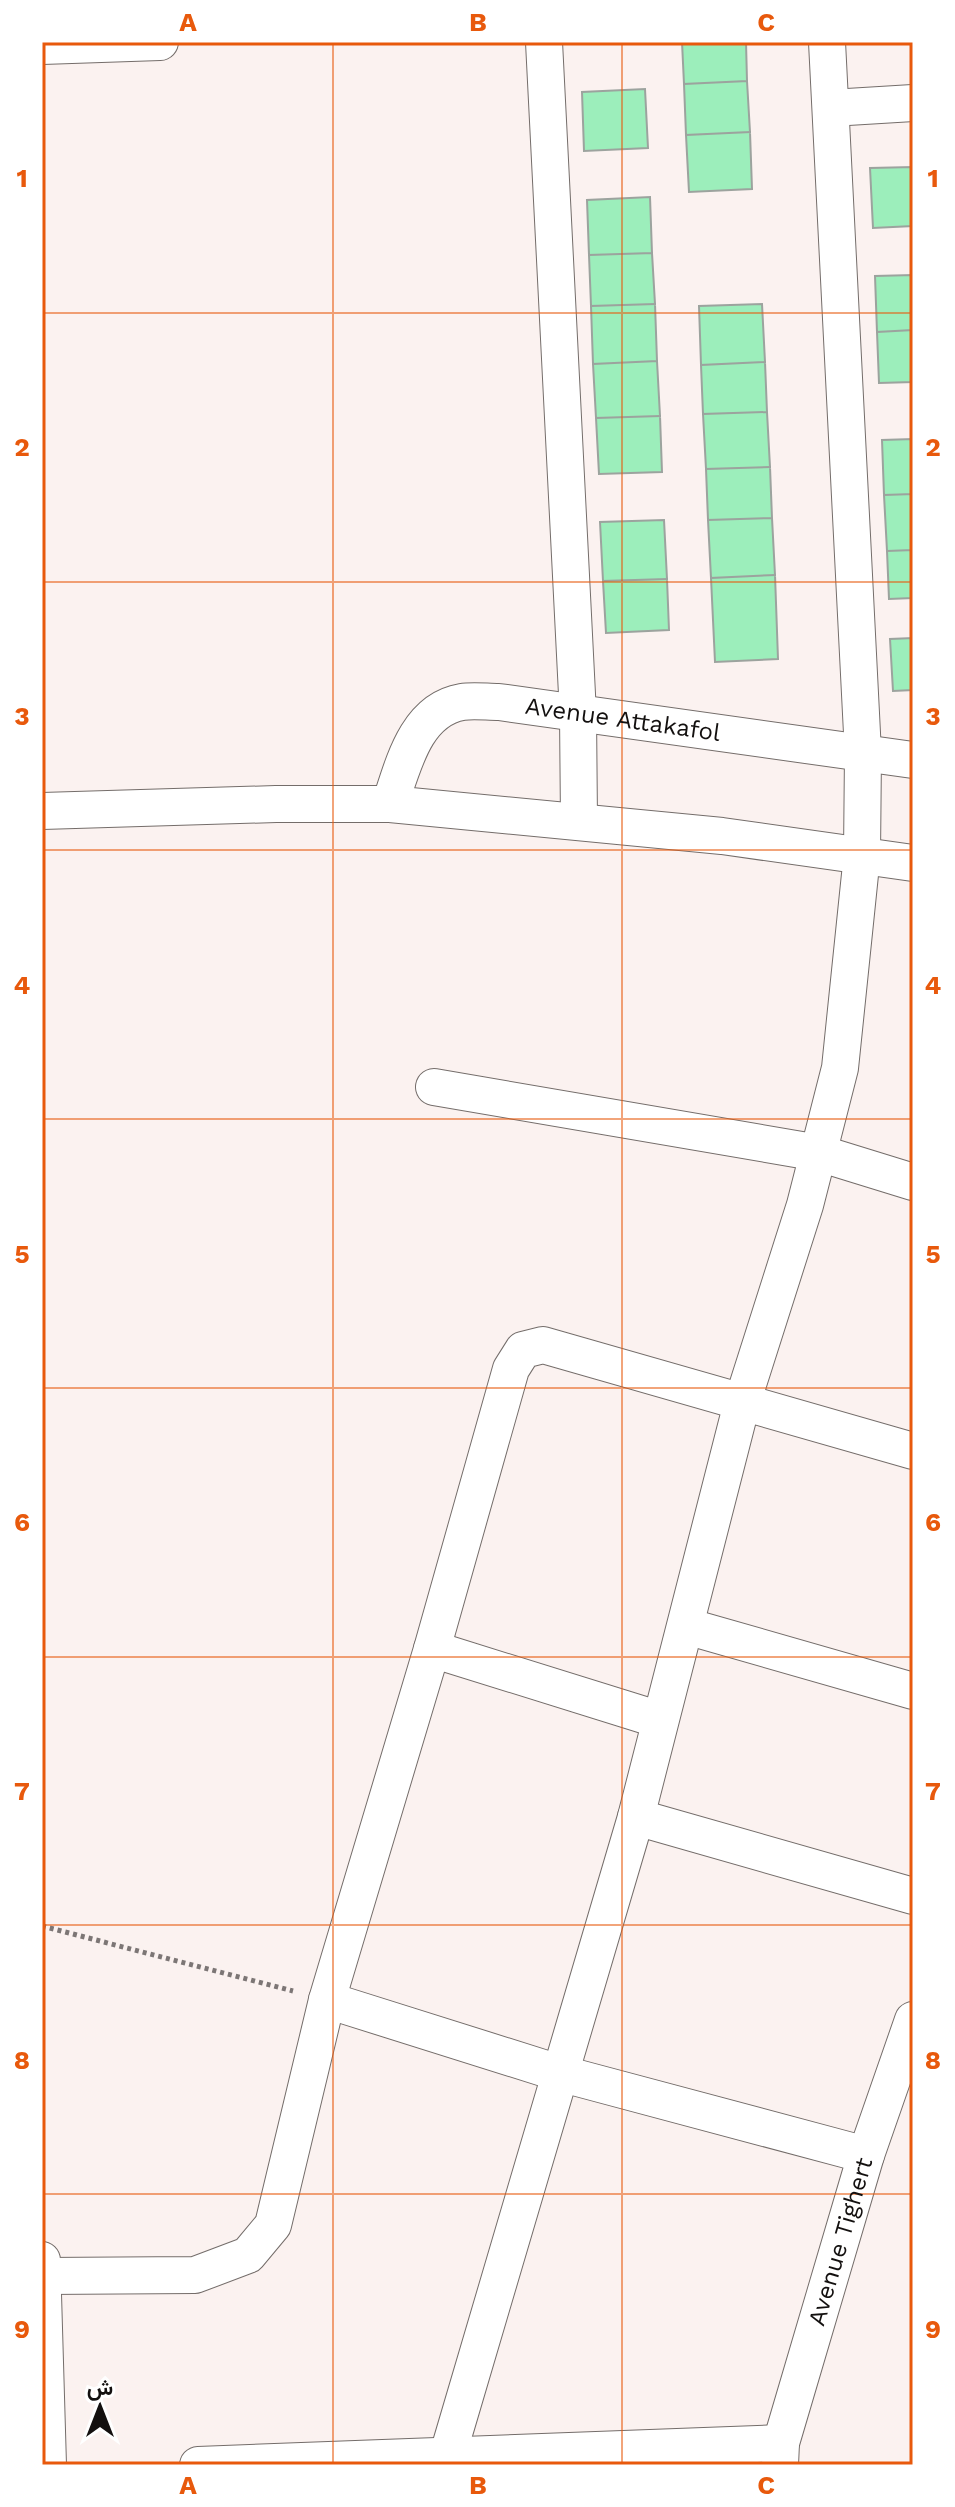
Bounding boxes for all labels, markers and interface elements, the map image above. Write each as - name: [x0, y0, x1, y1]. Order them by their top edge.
- text: A: [179, 7, 197, 37]
- text: B: [469, 7, 487, 37]
- text: C: [757, 7, 775, 37]
- text: 1: [16, 163, 28, 193]
- text: 1: [927, 163, 939, 193]
- text: 2: [14, 432, 30, 462]
- text: 2: [925, 432, 941, 462]
- street label: Avenue Attakafol: [523, 692, 723, 747]
- text: 3: [14, 701, 30, 731]
- text: 3: [925, 701, 941, 731]
- text: 4: [14, 970, 31, 1000]
- text: 4: [925, 970, 942, 1000]
- text: 5: [14, 1239, 30, 1269]
- text: 5: [925, 1239, 941, 1269]
- text: 6: [14, 1507, 30, 1537]
- text: 6: [925, 1507, 941, 1537]
- text: 7: [14, 1776, 30, 1806]
- text: 7: [925, 1776, 941, 1806]
- text: 8: [14, 2045, 30, 2075]
- text: 8: [925, 2045, 941, 2075]
- street label: Avenue Tighert: [802, 2154, 878, 2329]
- text: 9: [14, 2314, 30, 2344]
- text: 9: [925, 2314, 941, 2344]
- north arrow: [60, 2367, 140, 2447]
- text: ش: [87, 2375, 113, 2401]
- text: A: [179, 2470, 197, 2500]
- text: B: [469, 2470, 487, 2500]
- text: C: [757, 2470, 775, 2500]

